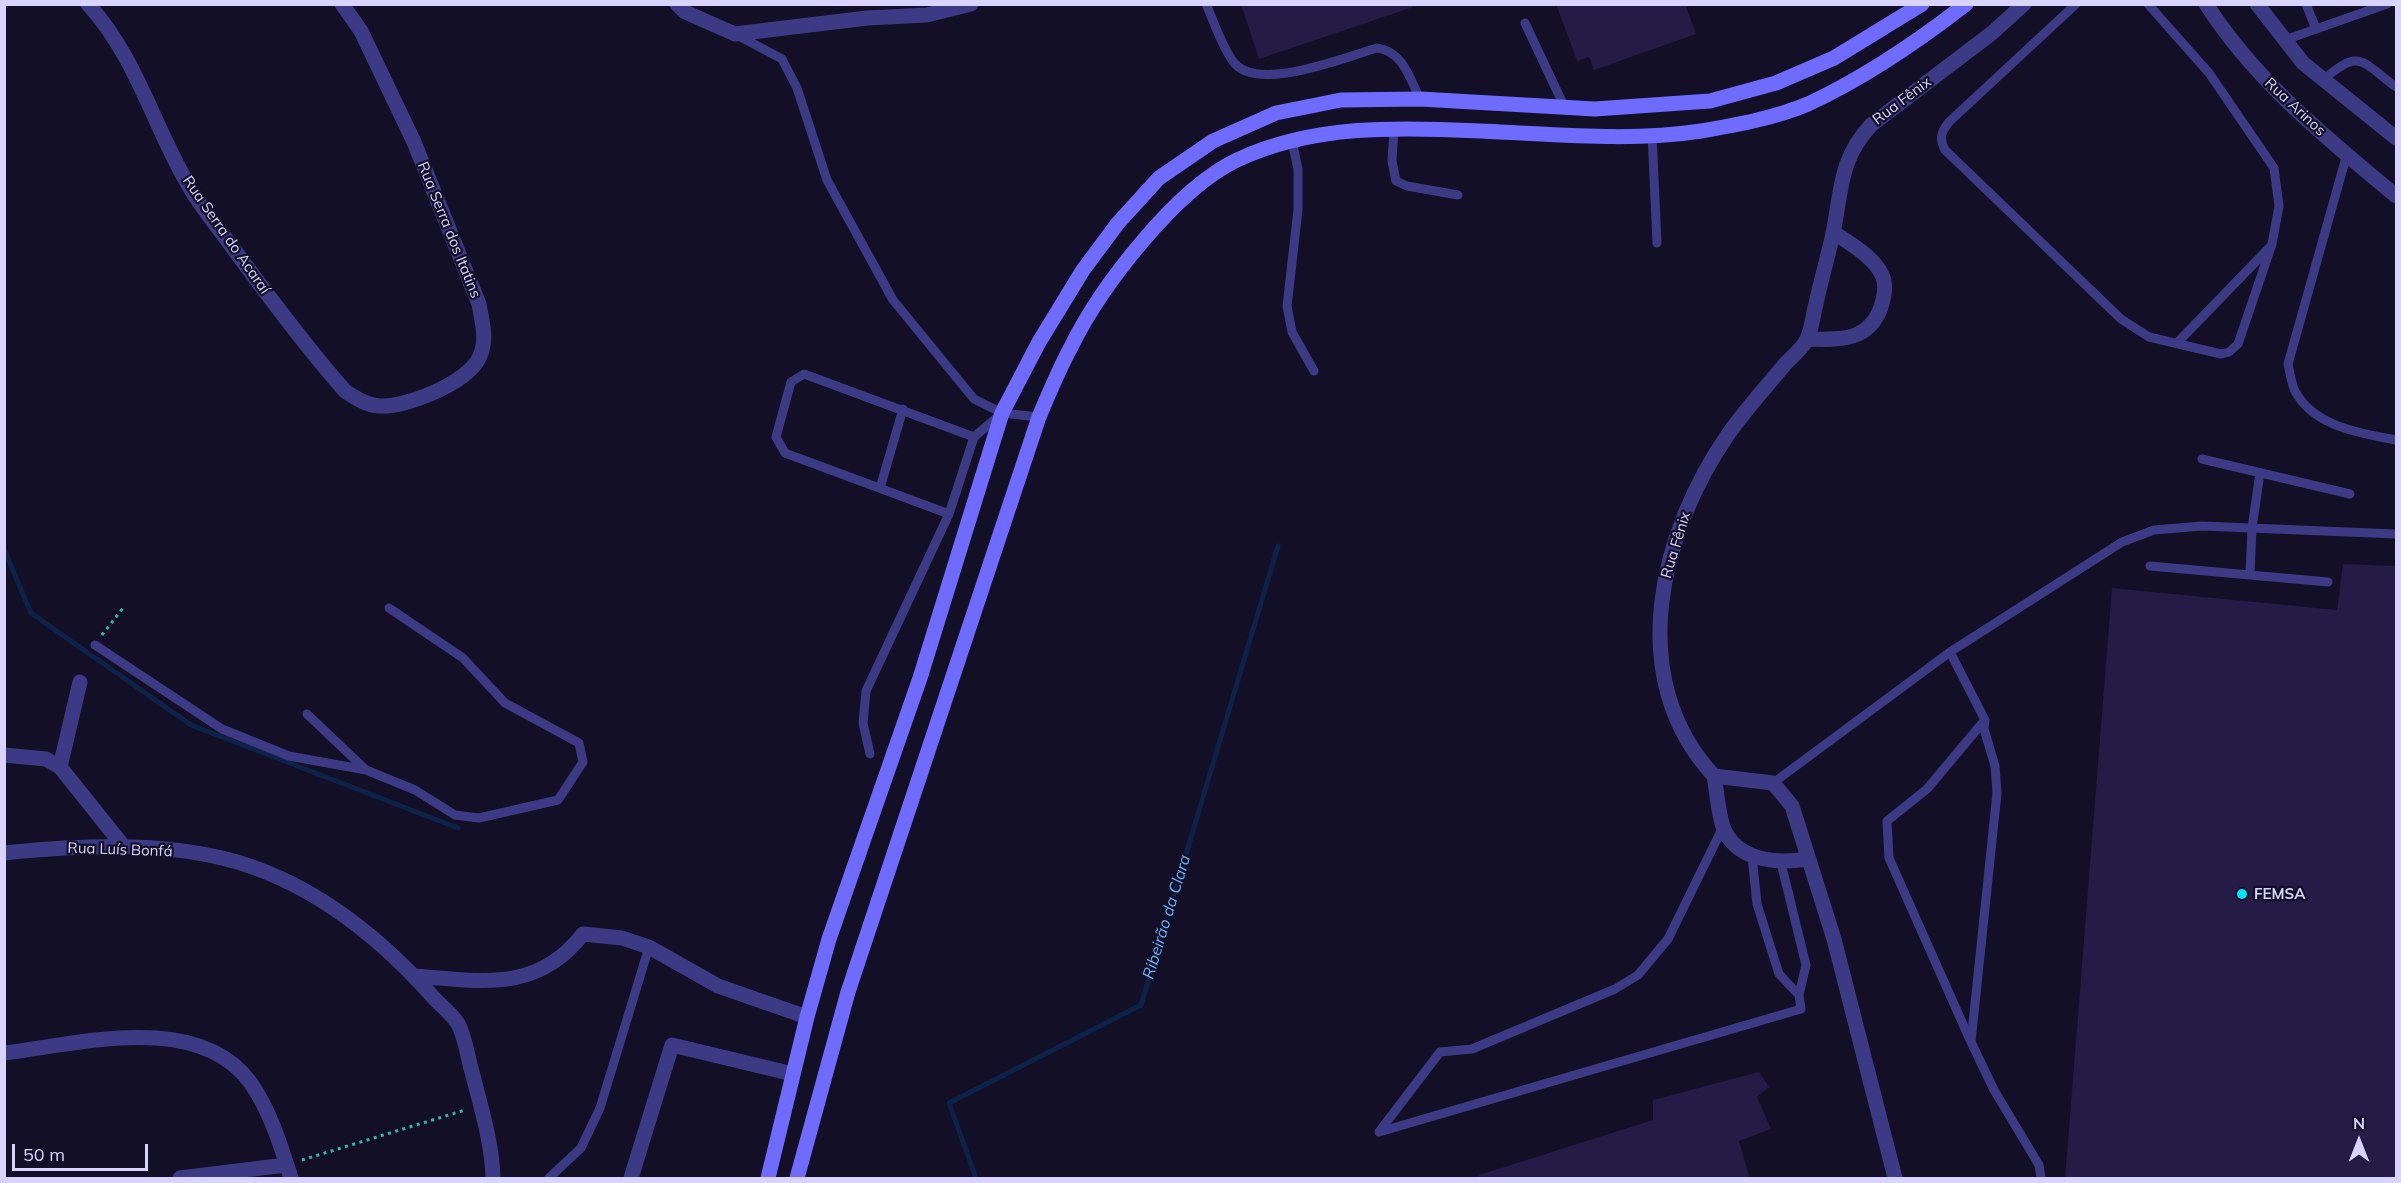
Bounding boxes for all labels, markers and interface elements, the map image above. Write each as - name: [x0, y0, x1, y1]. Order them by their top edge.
- street label: Rua Fênix: [1869, 73, 1935, 129]
- street label: Rua Arinos: [2261, 74, 2329, 140]
- street label: Rua Serra dos Itatins: [413, 159, 485, 301]
- street label: Rua Serra do Acaraí: [179, 173, 273, 297]
- street label: Rua Fênix: [1657, 510, 1695, 580]
- street label: Rua Luís Bonfá: [67, 839, 173, 861]
- water label: Ribeirão da Clara: [1139, 853, 1195, 981]
- place label: FEMSA: [2254, 885, 2305, 903]
- marker: FEMSA: [2235, 887, 2249, 901]
- north arrow: [2329, 1111, 2389, 1171]
- text: N: [2353, 1113, 2365, 1133]
- scale bar: [15, 1132, 152, 1170]
- text: 50 m: [23, 1143, 65, 1166]

